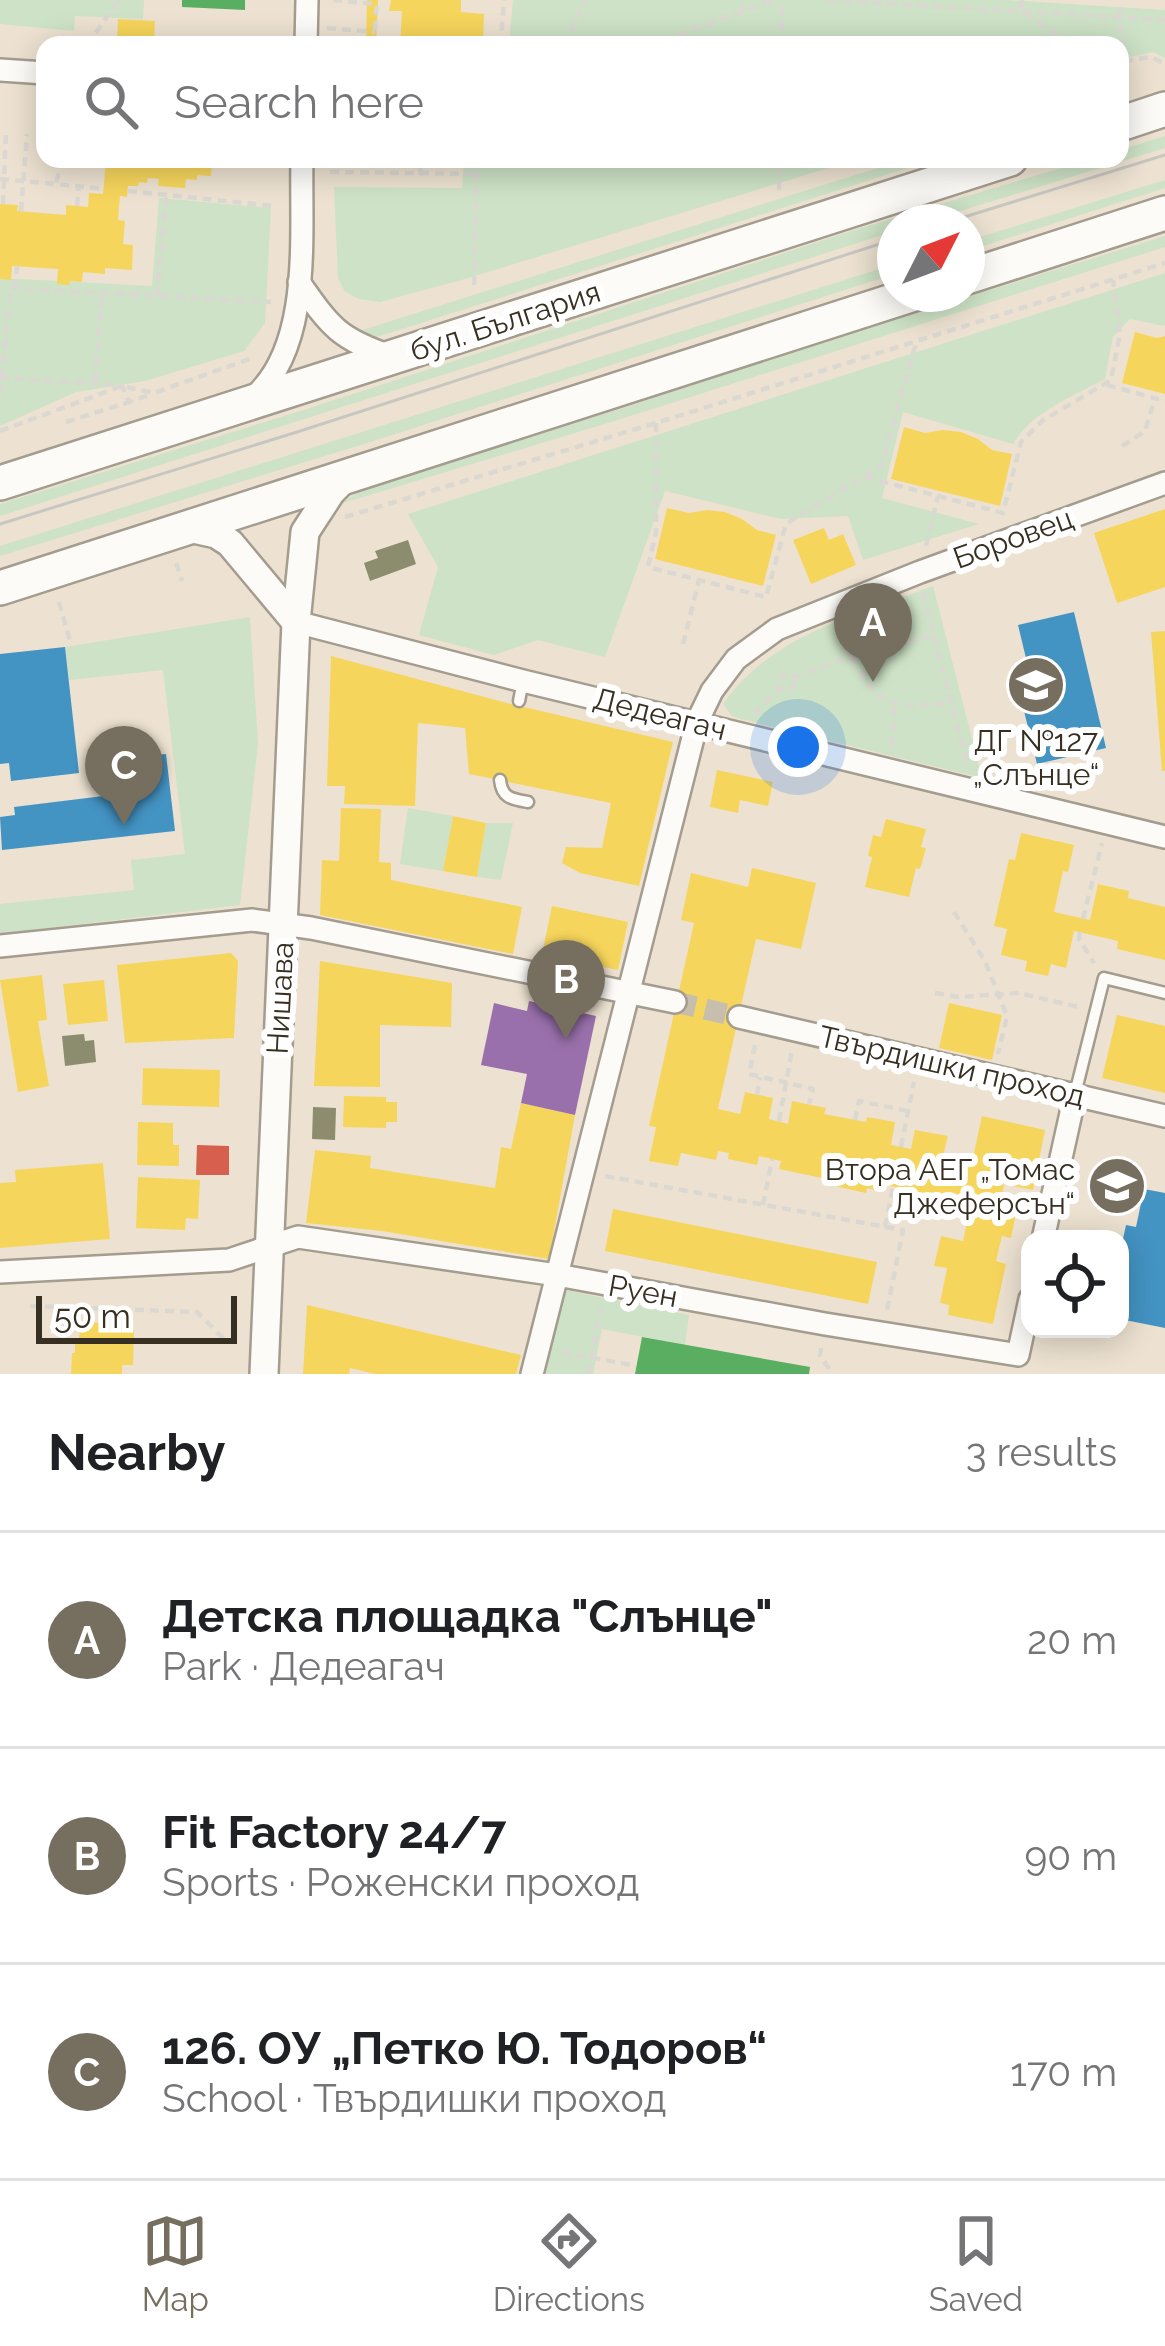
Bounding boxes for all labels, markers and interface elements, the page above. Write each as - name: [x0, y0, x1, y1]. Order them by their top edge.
- search box: [36, 36, 1129, 168]
- icon: search: [78, 69, 144, 135]
- text: Search here: [174, 76, 424, 129]
- north arrow: [877, 204, 985, 312]
- street label: бул. България: [405, 274, 605, 368]
- street label: Боровец: [948, 500, 1078, 576]
- pin: A: [834, 583, 912, 682]
- school or university icon: ДГ №127 „Слънце“: [1005, 654, 1067, 716]
- street label: Дедеагач: [590, 681, 730, 747]
- your location: [768, 717, 828, 777]
- place label: ДГ №127 „Слънце“: [973, 723, 1099, 792]
- pin: C: [85, 726, 163, 825]
- pin: B: [527, 940, 605, 1039]
- street label: Нишава: [260, 941, 300, 1055]
- street label: Твърдишки проход: [816, 1018, 1088, 1114]
- place label: Втора АЕГ „Томас Джеферсън“: [825, 1152, 1075, 1221]
- school or university icon: Втора АЕГ „Томас Джеферсън“: [1086, 1155, 1148, 1217]
- map controls: [1021, 1230, 1129, 1338]
- button: locate: [1021, 1230, 1129, 1338]
- street label: Руен: [606, 1268, 680, 1314]
- scale bar: [36, 1290, 237, 1343]
- text: 50 m: [54, 1297, 131, 1336]
- text: Nearby: [48, 1422, 225, 1482]
- text: 3 results: [966, 1429, 1117, 1475]
- text: Детска площадка "Слънце": [162, 1590, 773, 1643]
- text: A: [74, 1617, 100, 1663]
- text: 20 m: [1027, 1617, 1117, 1663]
- text: Park · Дедеагач: [162, 1643, 445, 1689]
- text: Fit Factory 24/7: [162, 1806, 506, 1859]
- text: B: [74, 1833, 100, 1879]
- text: 90 m: [1024, 1833, 1117, 1879]
- text: Sports · Роженски проход: [162, 1859, 639, 1905]
- text: 126. ОУ „Петко Ю. Тодоров“: [162, 2022, 767, 2075]
- text: C: [74, 2049, 100, 2095]
- text: 170 m: [1010, 2049, 1117, 2095]
- text: School · Твърдишки проход: [162, 2075, 666, 2121]
- tab: Map: [142, 2208, 209, 2319]
- tab: Directions: [493, 2208, 645, 2319]
- tab: Saved: [929, 2208, 1023, 2319]

